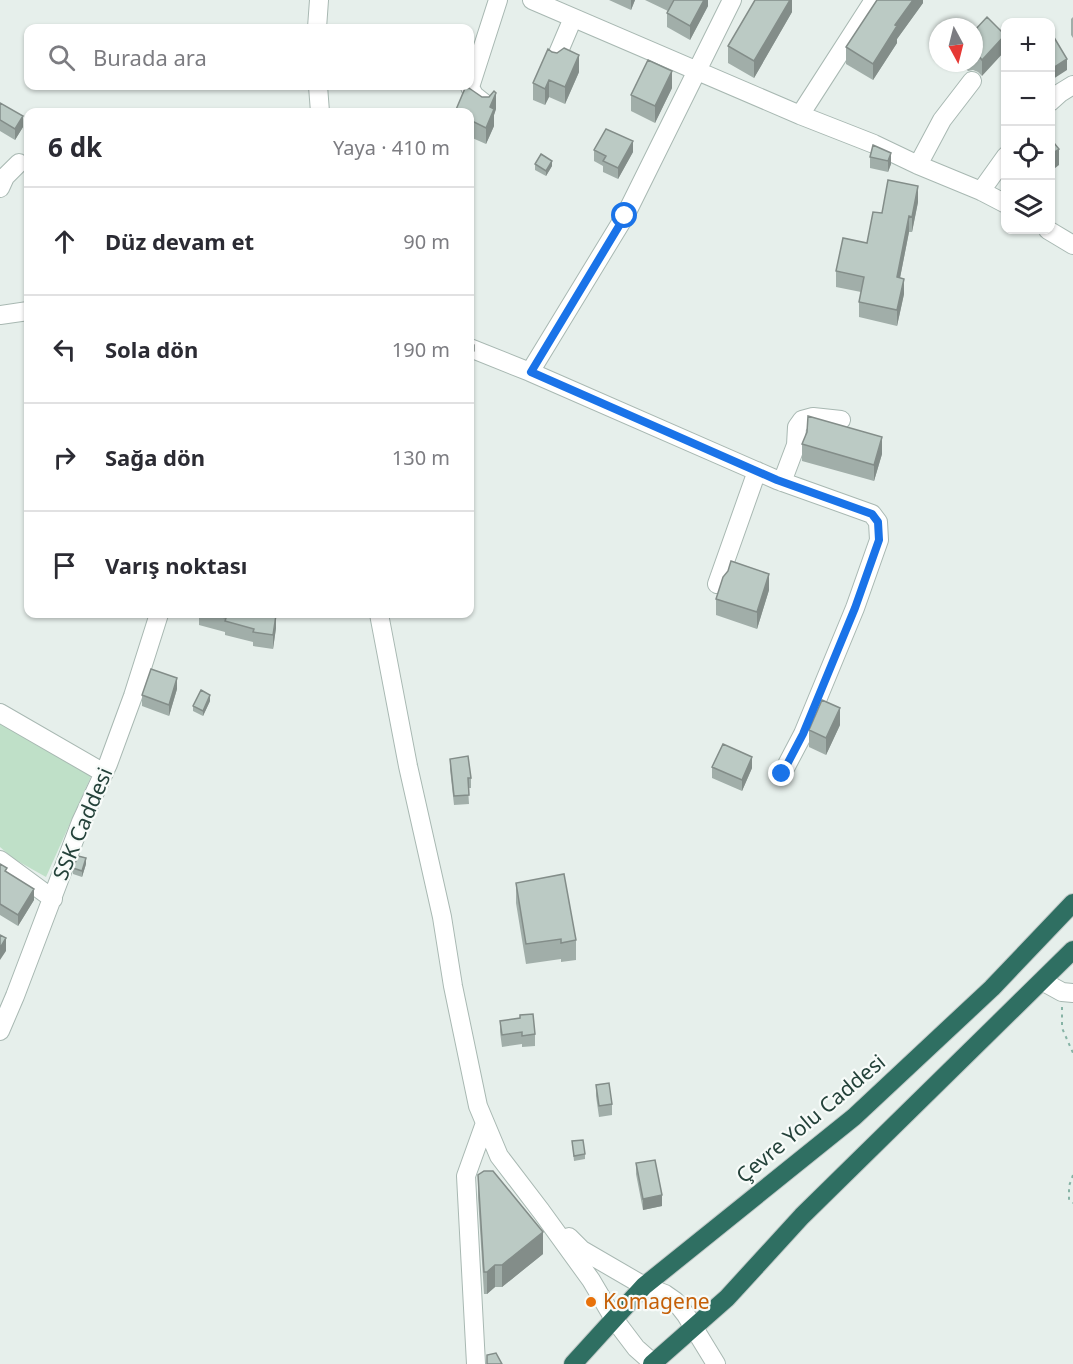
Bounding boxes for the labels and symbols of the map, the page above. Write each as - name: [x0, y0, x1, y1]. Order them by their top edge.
- north arrow: [929, 18, 983, 72]
- route start: [611, 202, 637, 228]
- route end: [768, 760, 794, 786]
- street label: SSK Caddesi: [46, 763, 118, 884]
- street label: Çevre Yolu Caddesi: [730, 1048, 891, 1189]
- place label: Komagene: [603, 1287, 710, 1315]
- marker: Komagene: [584, 1295, 598, 1309]

